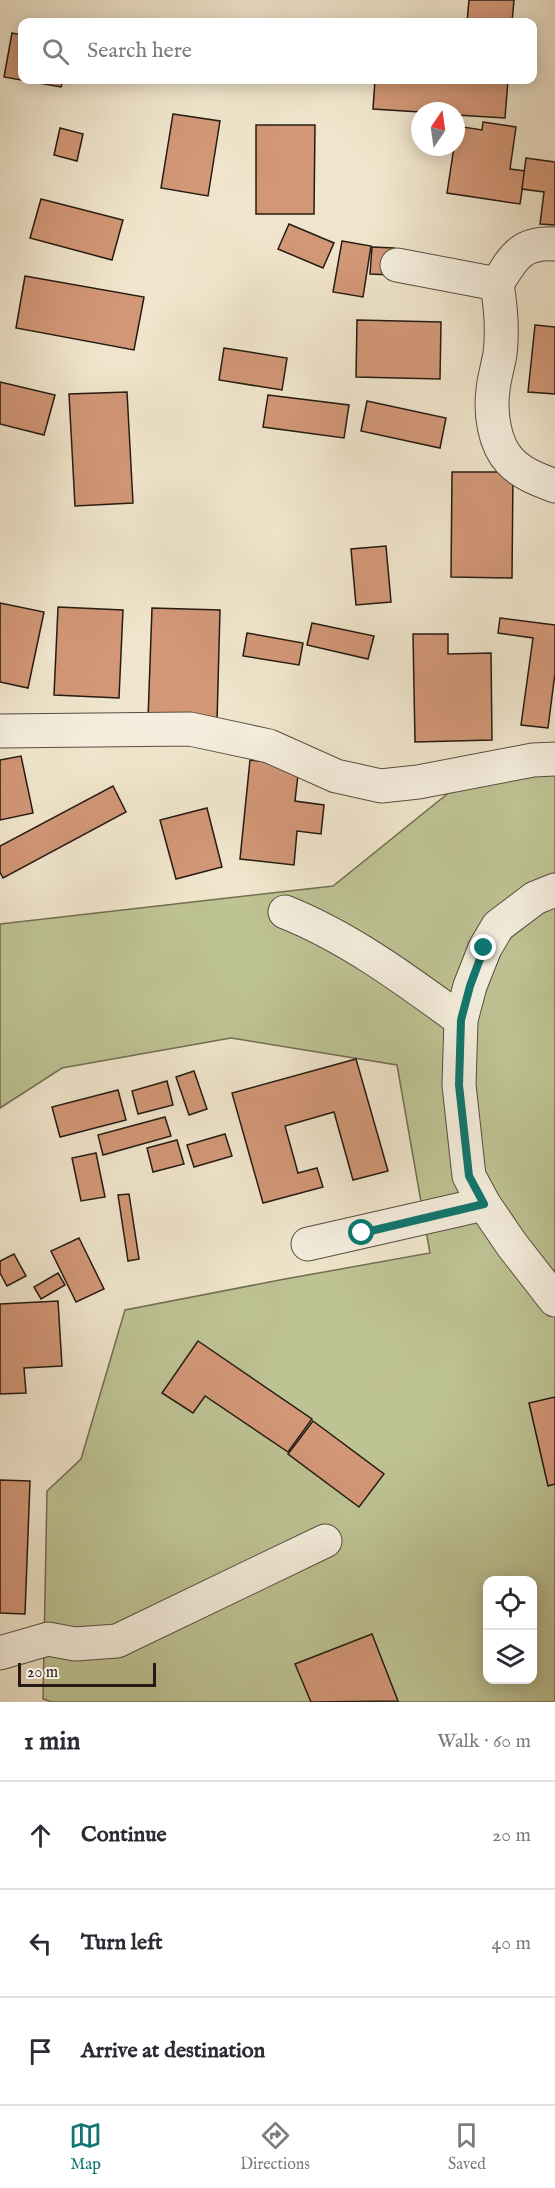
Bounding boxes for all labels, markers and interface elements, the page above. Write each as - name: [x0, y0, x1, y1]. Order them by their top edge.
- search box: [18, 18, 537, 84]
- icon: search: [39, 35, 72, 68]
- text: Search here: [87, 37, 192, 65]
- north arrow: [411, 102, 465, 156]
- route end: [470, 934, 496, 960]
- route start: [348, 1219, 374, 1245]
- map controls: [483, 1576, 537, 1684]
- button: locate: [483, 1576, 537, 1630]
- button: layers: [483, 1630, 537, 1684]
- scale bar: [18, 1660, 156, 1688]
- text: 20 m: [27, 1663, 58, 1683]
- text: 1 min: [24, 1725, 80, 1758]
- text: Walk · 60 m: [437, 1729, 531, 1754]
- icon: ahead: [24, 1819, 57, 1852]
- text: Continue: [81, 1821, 167, 1849]
- text: 20 m: [492, 1823, 531, 1848]
- icon: left: [24, 1927, 57, 1960]
- text: Turn left: [81, 1929, 163, 1957]
- text: 40 m: [492, 1931, 531, 1956]
- icon: arrive: [24, 2035, 57, 2068]
- text: Arrive at destination: [81, 2037, 265, 2065]
- tab: Map: [69, 2119, 102, 2175]
- tab: Directions: [240, 2119, 310, 2175]
- tab: Saved: [448, 2119, 486, 2175]

